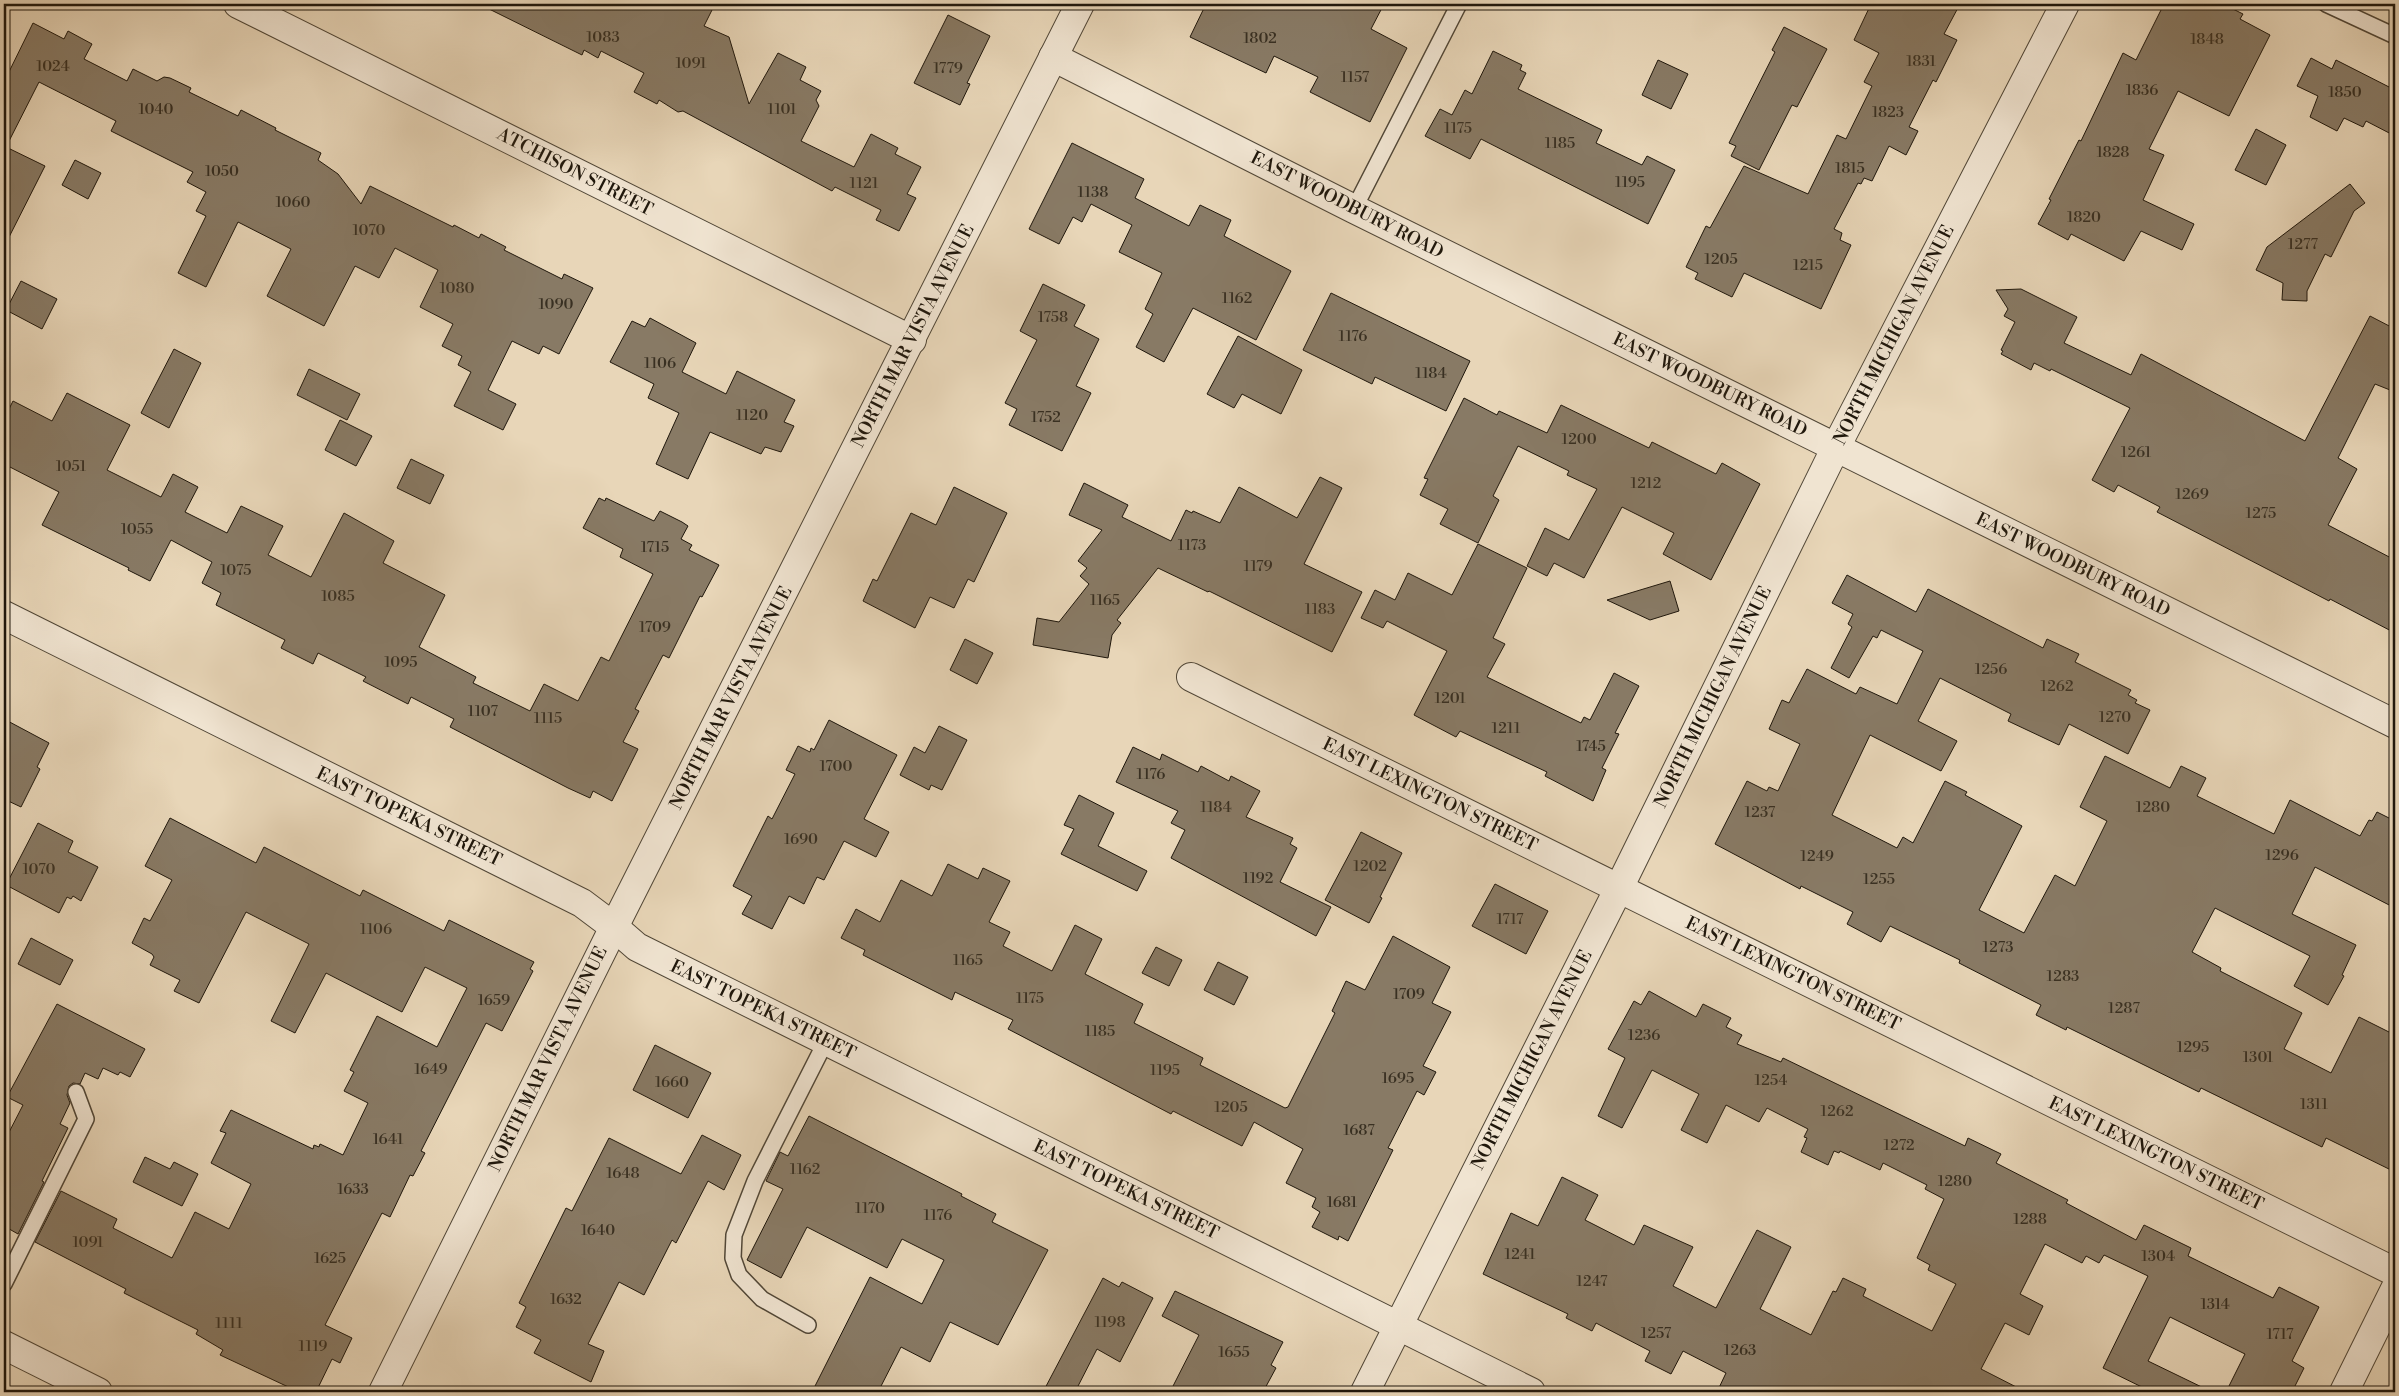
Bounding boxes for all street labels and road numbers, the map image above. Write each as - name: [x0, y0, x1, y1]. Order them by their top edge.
- street label: ATCHISON STREET: [492, 122, 657, 221]
- street label: EAST WOODBURY ROAD: [1247, 146, 1447, 264]
- street label: NORTH MAR VISTA AVENUE: [847, 220, 979, 452]
- street label: NORTH MICHIGAN AVENUE: [1828, 221, 1960, 449]
- street label: EAST WOODBURY ROAD: [1609, 328, 1811, 442]
- street label: EAST WOODBURY ROAD: [1972, 508, 2174, 622]
- street label: NORTH MAR VISTA AVENUE: [665, 582, 797, 814]
- street label: NORTH MICHIGAN AVENUE: [1649, 582, 1777, 812]
- street label: EAST LEXINGTON STREET: [1319, 733, 1542, 857]
- street label: EAST TOPEKA STREET: [312, 762, 506, 872]
- street label: EAST LEXINGTON STREET: [1682, 912, 1905, 1036]
- street label: NORTH MAR VISTA AVENUE: [483, 943, 613, 1175]
- street label: NORTH MICHIGAN AVENUE: [1466, 946, 1598, 1174]
- street label: EAST TOPEKA STREET: [666, 955, 860, 1065]
- street label: EAST LEXINGTON STREET: [2045, 1092, 2268, 1216]
- street label: EAST TOPEKA STREET: [1029, 1135, 1223, 1245]

